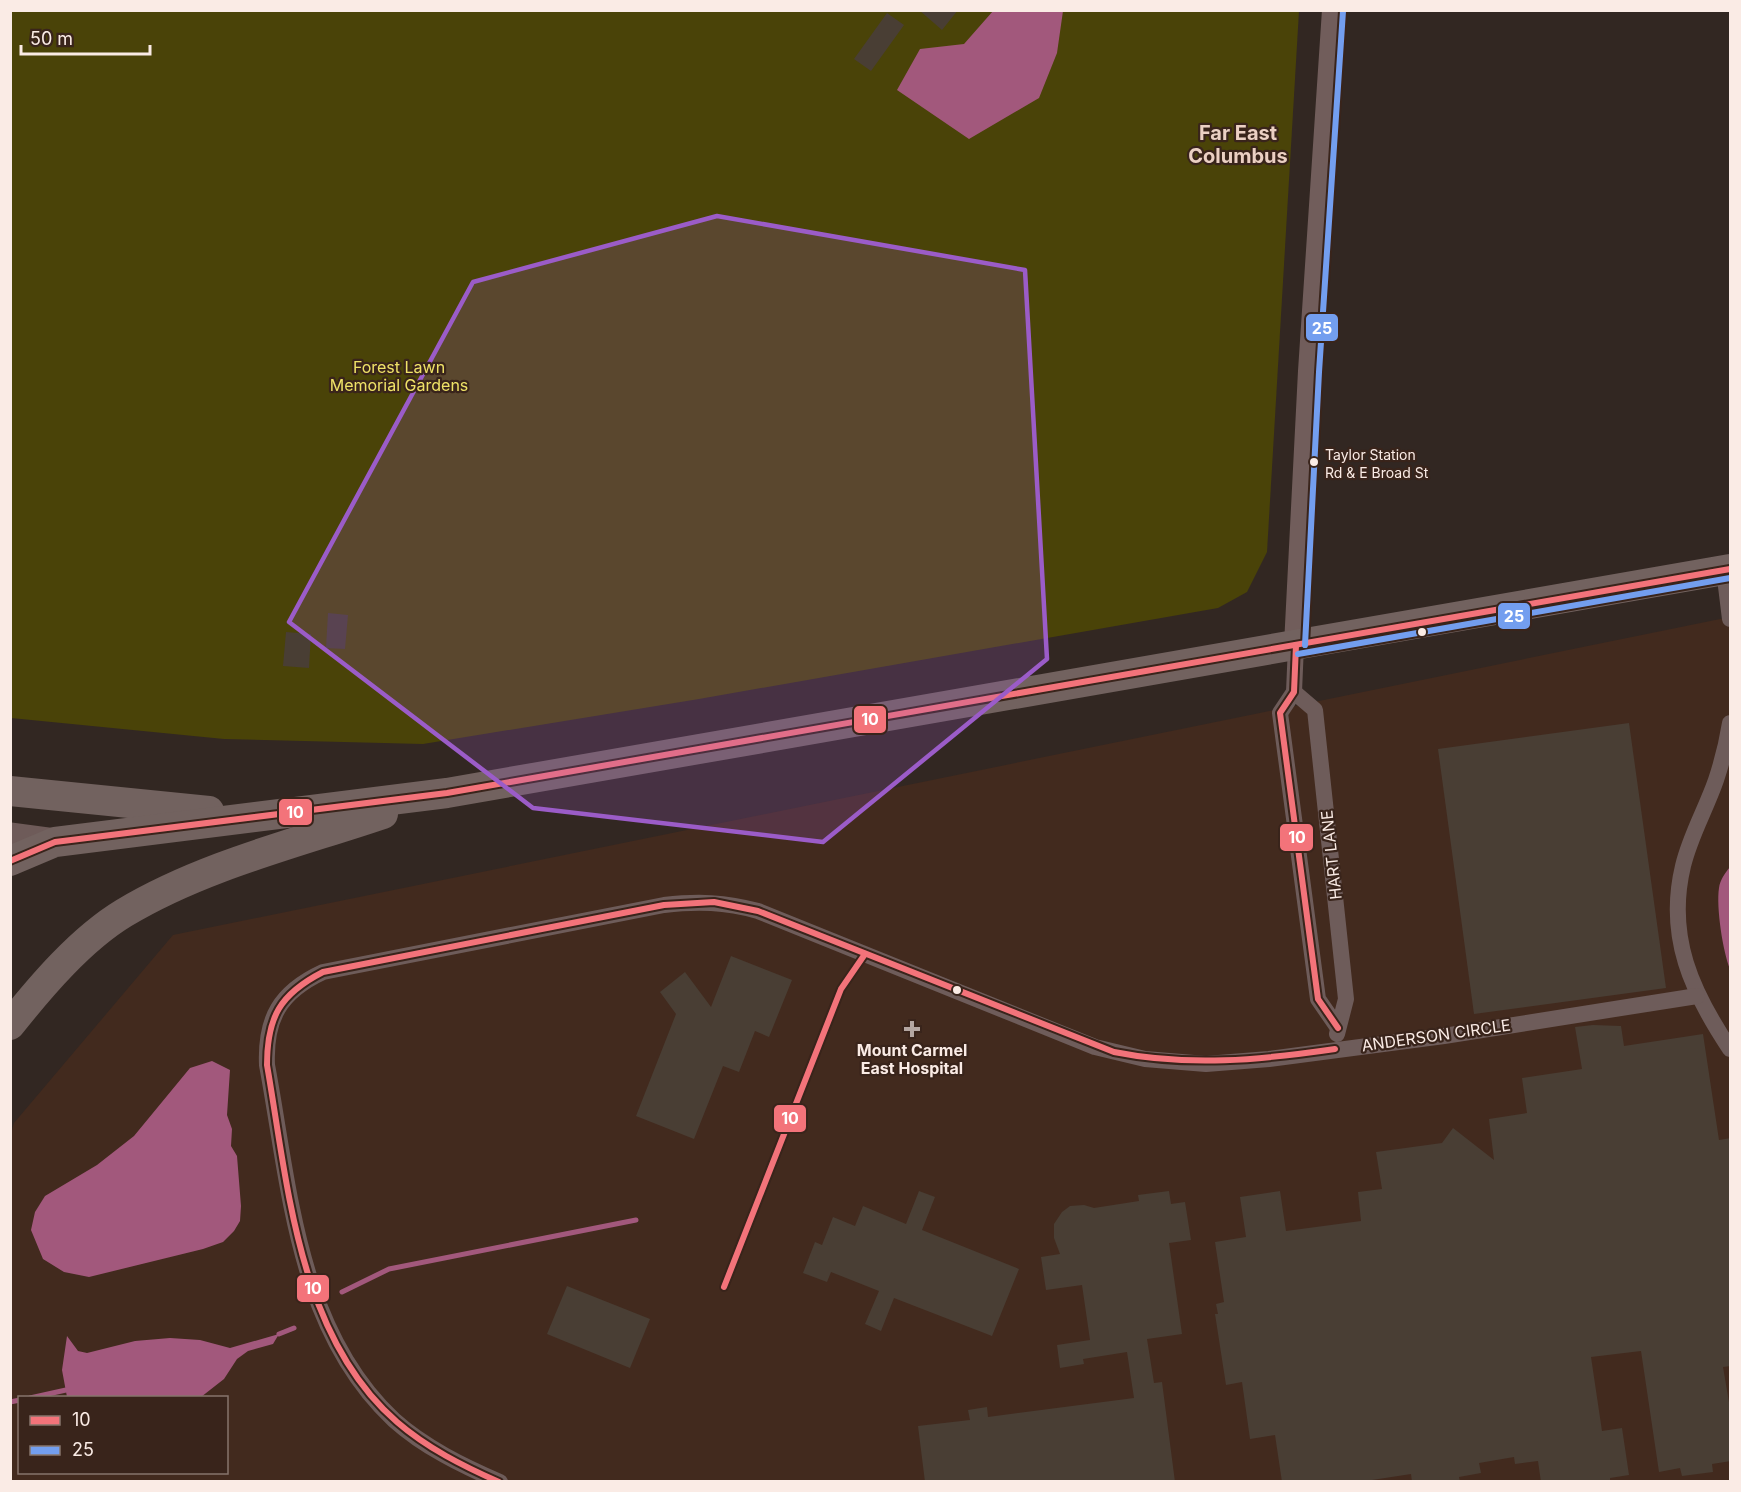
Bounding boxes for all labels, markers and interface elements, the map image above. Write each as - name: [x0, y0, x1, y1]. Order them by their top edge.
- scale bar: [21, 18, 150, 56]
- text: 50 m: [30, 28, 73, 49]
- district label: Far East Columbus: [1188, 121, 1288, 168]
- line badge: 25: [1305, 313, 1339, 342]
- text: 25: [1312, 318, 1332, 338]
- park label: Forest Lawn Memorial Gardens: [330, 357, 468, 395]
- place label: Taylor Station Rd & E Broad St: [1325, 446, 1429, 481]
- marker: Taylor Station Rd & E Broad St: [1308, 456, 1320, 468]
- line badge: 25: [1497, 602, 1531, 630]
- text: 25: [1504, 606, 1524, 626]
- unlabelled marker: [1416, 626, 1428, 638]
- line badge: 10: [853, 705, 887, 734]
- text: 10: [861, 709, 879, 729]
- line badge: 10: [278, 798, 313, 826]
- text: 10: [286, 802, 304, 822]
- street label: HART LANE: [1316, 809, 1346, 901]
- line badge: 10: [1279, 823, 1314, 852]
- text: 10: [1288, 827, 1306, 847]
- unlabelled marker: [951, 984, 963, 996]
- street label: ANDERSON CIRCLE: [1360, 1015, 1512, 1055]
- marker: Mount Carmel East Hospital: [903, 1020, 921, 1038]
- place label: Mount Carmel East Hospital: [857, 1040, 967, 1078]
- line badge: 10: [773, 1104, 807, 1133]
- text: 10: [781, 1108, 799, 1128]
- line badge: 10: [296, 1274, 330, 1303]
- text: 10: [304, 1278, 322, 1298]
- legend: [18, 1396, 228, 1474]
- text: 10: [72, 1409, 91, 1430]
- text: 25: [72, 1439, 94, 1460]

